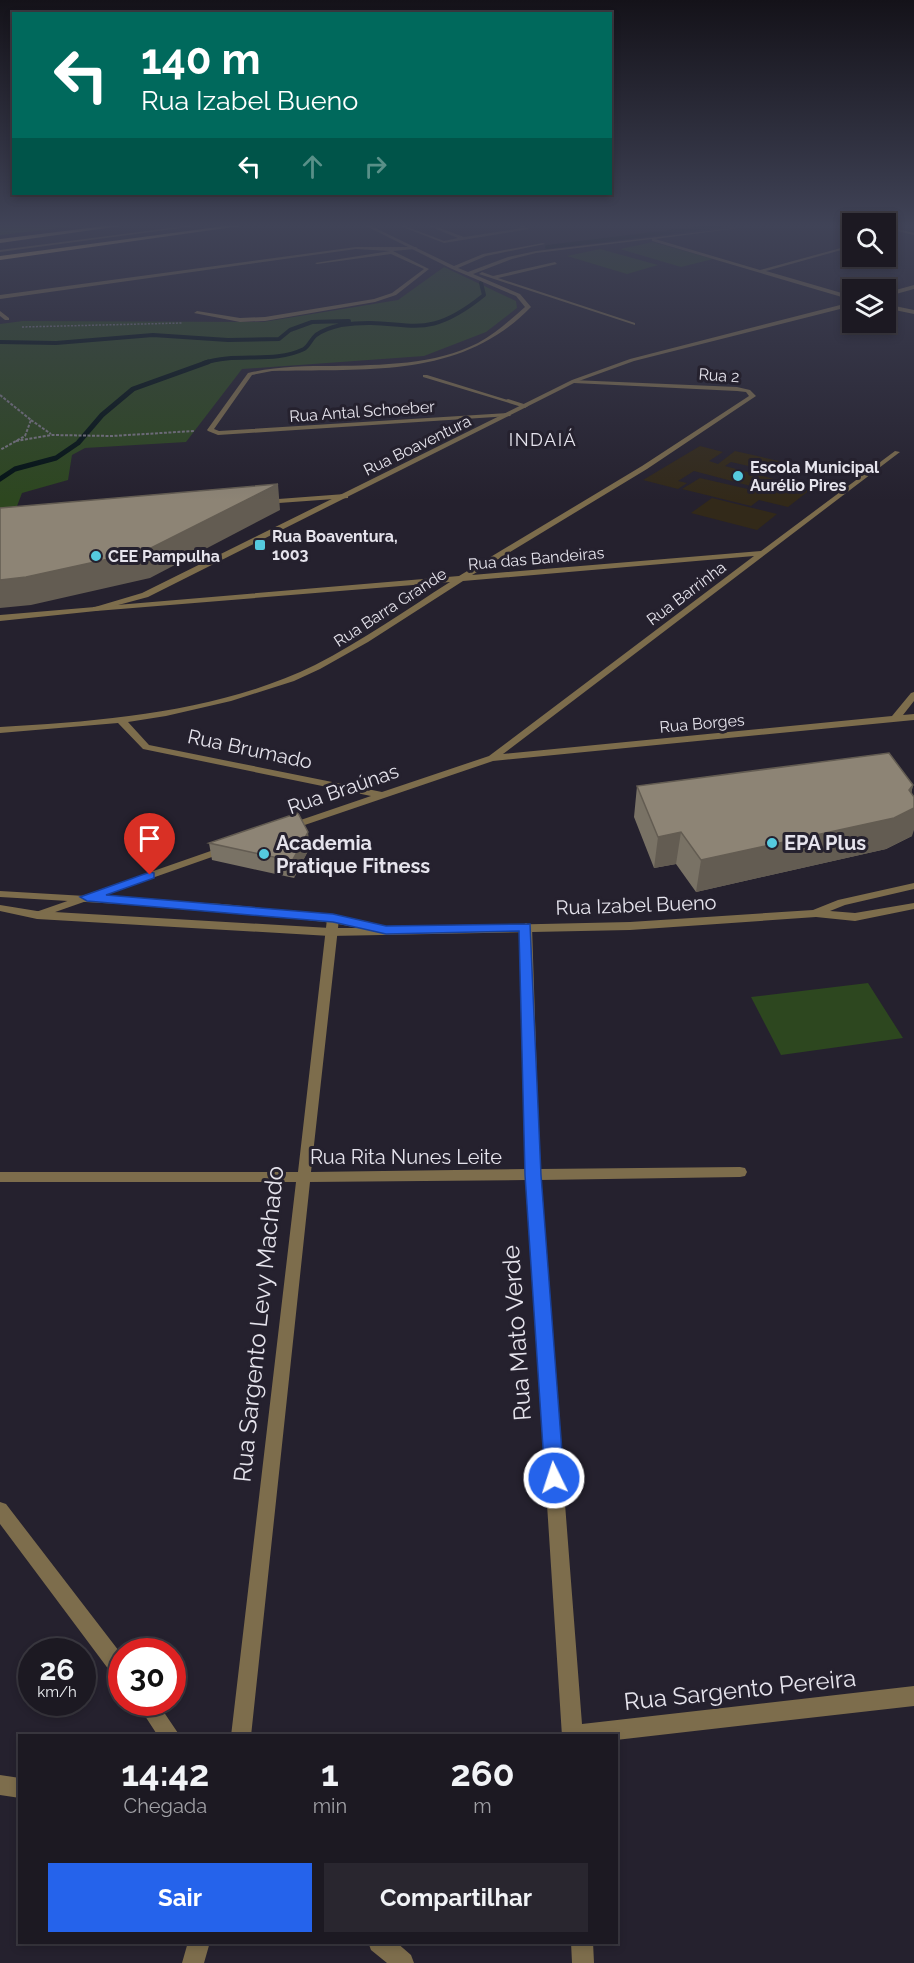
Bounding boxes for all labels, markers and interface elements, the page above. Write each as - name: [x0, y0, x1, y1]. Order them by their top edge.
- text: 140 m: [141, 35, 261, 84]
- icon: left: [42, 36, 120, 114]
- text: Rua Izabel Bueno: [141, 85, 358, 116]
- icon: left: [233, 150, 266, 183]
- icon: ahead: [296, 150, 329, 183]
- icon: right: [359, 150, 392, 183]
- map controls: [842, 213, 896, 333]
- button: search: [842, 213, 896, 267]
- button: layers: [842, 279, 896, 333]
- street label: Rua 2: [698, 365, 740, 386]
- street label: Rua Antal Schoeber: [289, 397, 436, 426]
- street label: Rua Boaventura: [360, 411, 474, 480]
- district label: INDAIÁ: [509, 428, 577, 450]
- place label: Escola Municipal Aurélio Pires: [750, 458, 880, 495]
- marker: Escola Municipal Aurélio Pires: [731, 469, 745, 483]
- place label: Rua Boaventura, 1003: [272, 527, 398, 564]
- marker: Rua Boaventura, 1003: [253, 538, 267, 552]
- street label: Rua das Bandeiras: [467, 543, 605, 574]
- place label: CEE Pampulha: [108, 547, 220, 566]
- marker: CEE Pampulha: [89, 549, 103, 563]
- street label: Rua Barrinha: [643, 557, 730, 629]
- street label: Rua Barra Grande: [330, 564, 450, 651]
- street label: Rua Borges: [659, 710, 746, 737]
- street label: Rua Brumado: [186, 724, 315, 774]
- street label: Rua Braúnas: [284, 759, 402, 819]
- pin: [124, 813, 175, 875]
- icon: arrive: [133, 822, 166, 855]
- place label: Academia Pratique Fitness: [276, 831, 430, 878]
- place label: EPA Plus: [784, 831, 866, 855]
- marker: EPA Plus: [765, 836, 779, 850]
- marker: Academia Pratique Fitness: [257, 847, 271, 861]
- street label: Rua Izabel Bueno: [555, 890, 717, 920]
- street label: Rua Rita Nunes Leite: [310, 1145, 502, 1169]
- street label: Rua Sargento Levy Machado: [227, 1164, 290, 1484]
- street label: Rua Mato Verde: [496, 1244, 537, 1422]
- position arrow: [522, 1446, 586, 1510]
- speed limit sign: 30: [108, 1638, 186, 1716]
- text: 26: [39, 1652, 75, 1687]
- street label: Rua Sargento Pereira: [622, 1663, 857, 1716]
- text: km/h: [37, 1683, 77, 1701]
- text: 14:42: [121, 1752, 209, 1794]
- text: 1: [321, 1752, 339, 1794]
- text: 260: [450, 1752, 515, 1794]
- text: Chegada: [123, 1794, 207, 1818]
- text: min: [313, 1794, 347, 1818]
- text: m: [473, 1794, 492, 1818]
- button: Sair: [48, 1863, 312, 1932]
- button: Compartilhar: [324, 1863, 588, 1932]

